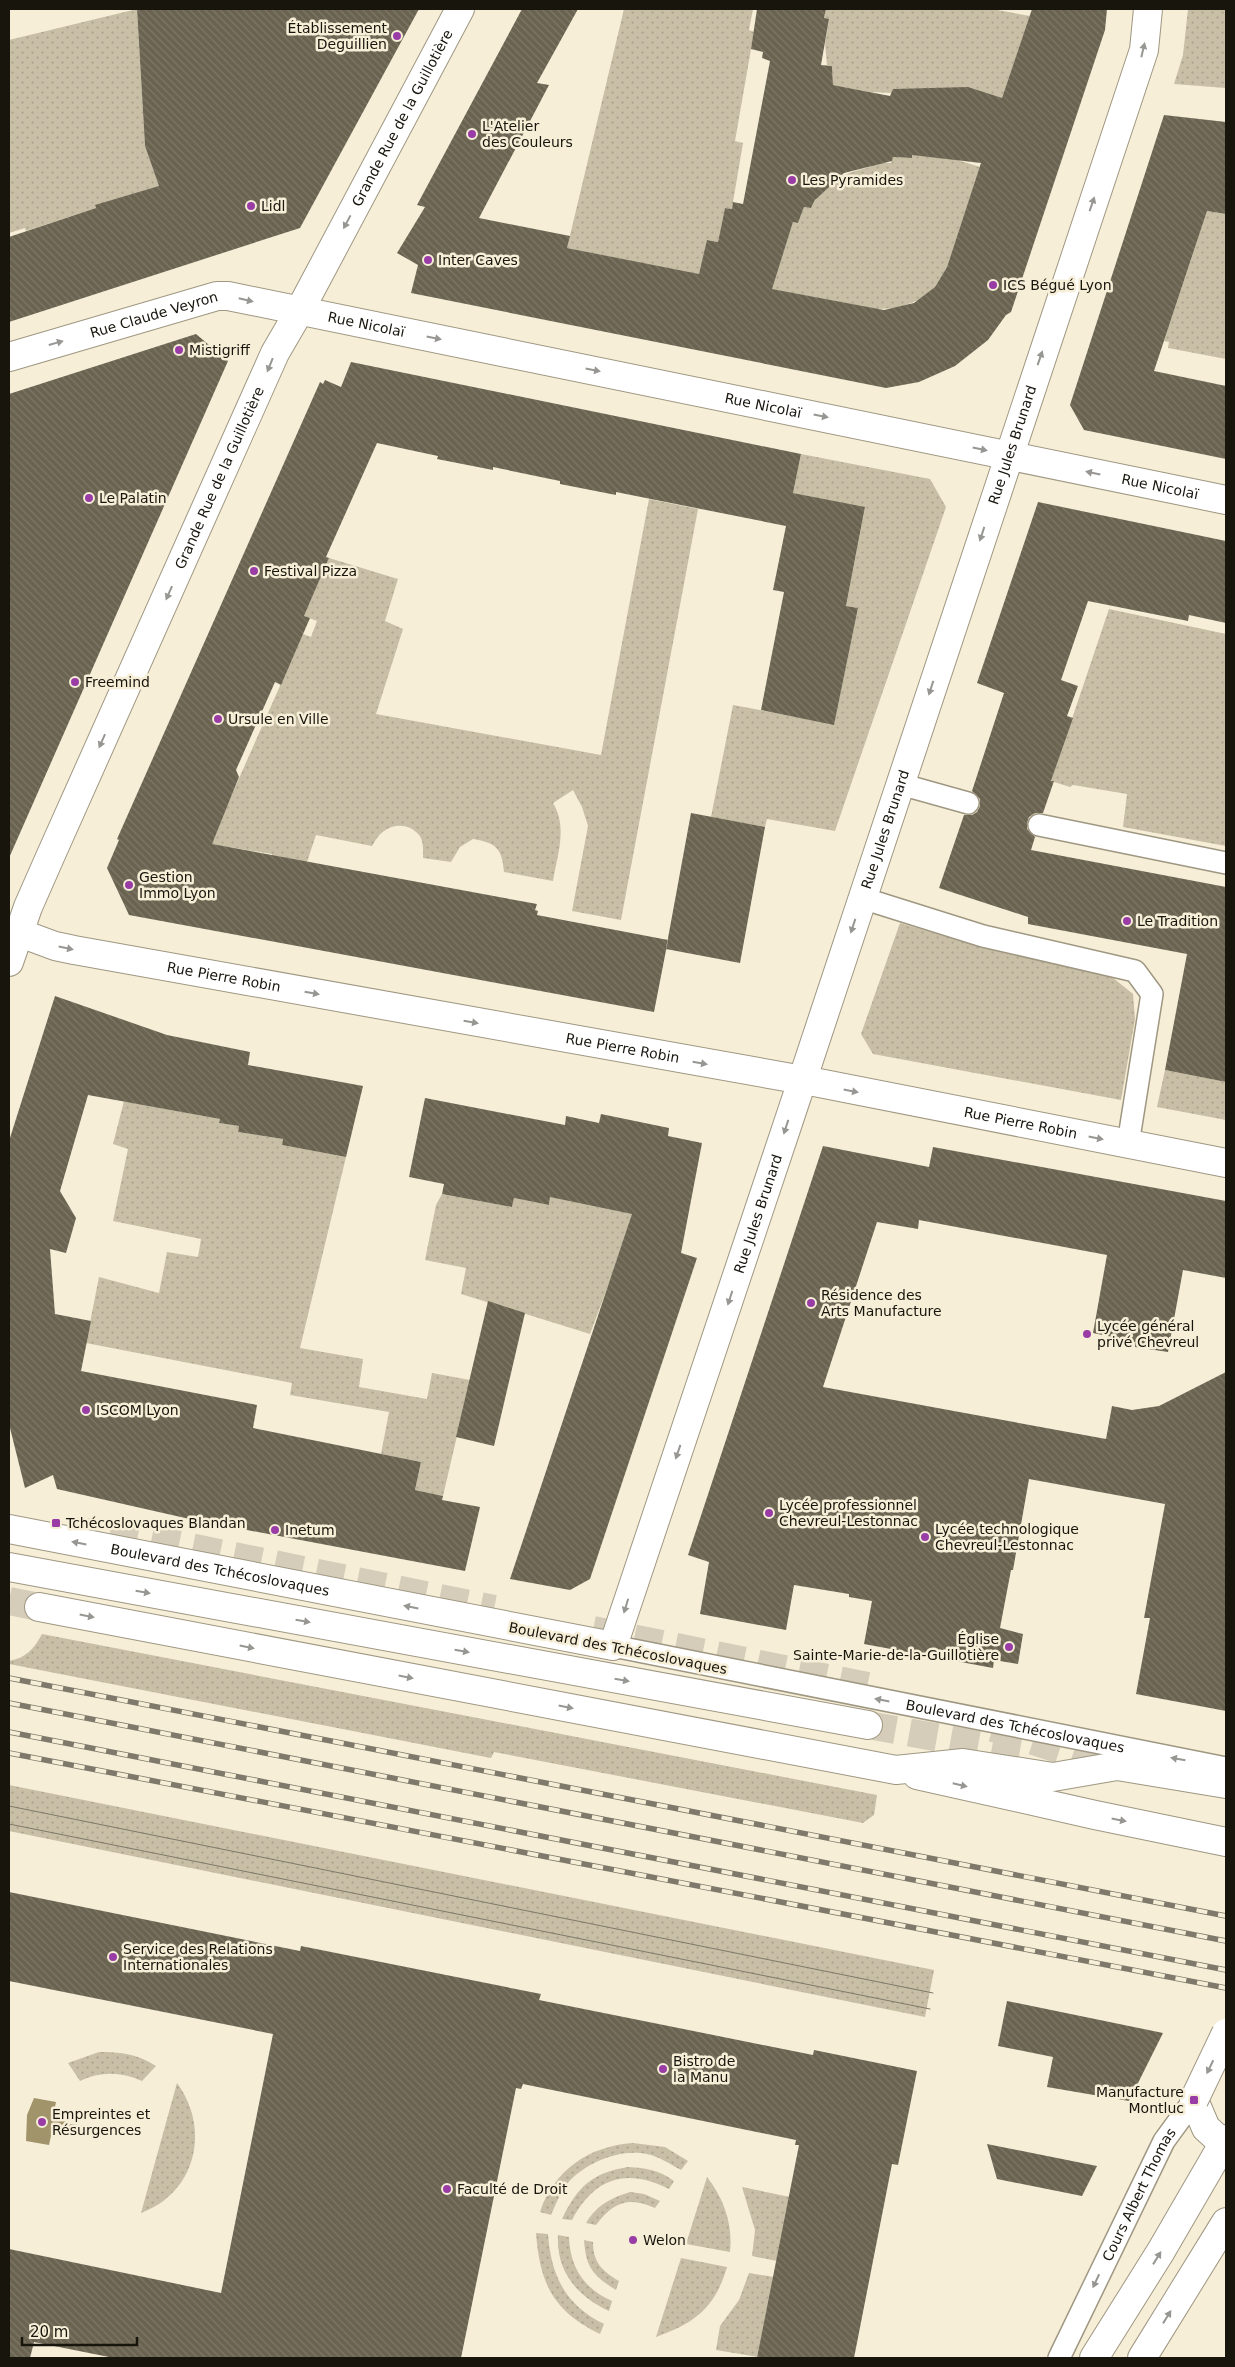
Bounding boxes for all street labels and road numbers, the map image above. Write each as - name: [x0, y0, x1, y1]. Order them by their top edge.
- street label: Grande Rue de la Guillotière: [349, 27, 456, 209]
- street label: Rue Claude Veyron: [88, 288, 220, 341]
- street label: Rue Nicolaï: [327, 309, 406, 340]
- street label: Rue Jules Brunard: [985, 383, 1039, 506]
- street label: Grande Rue de la Guillotière: [172, 384, 267, 572]
- street label: Rue Nicolaï: [723, 390, 803, 421]
- street label: Rue Nicolaï: [1120, 471, 1200, 502]
- street label: Rue Jules Brunard: [858, 768, 912, 891]
- street label: Rue Pierre Robin: [166, 959, 282, 995]
- street label: Rue Pierre Robin: [565, 1030, 681, 1066]
- street label: Rue Pierre Robin: [963, 1104, 1079, 1142]
- street label: Rue Jules Brunard: [731, 1152, 785, 1275]
- street label: Boulevard des Tchécoslovaques: [109, 1541, 331, 1599]
- street label: Boulevard des Tchécoslovaques: [507, 1619, 729, 1677]
- street label: Boulevard des Tchécoslovaques: [904, 1696, 1126, 1756]
- street label: Cours Albert Thomas: [1099, 2125, 1179, 2264]

